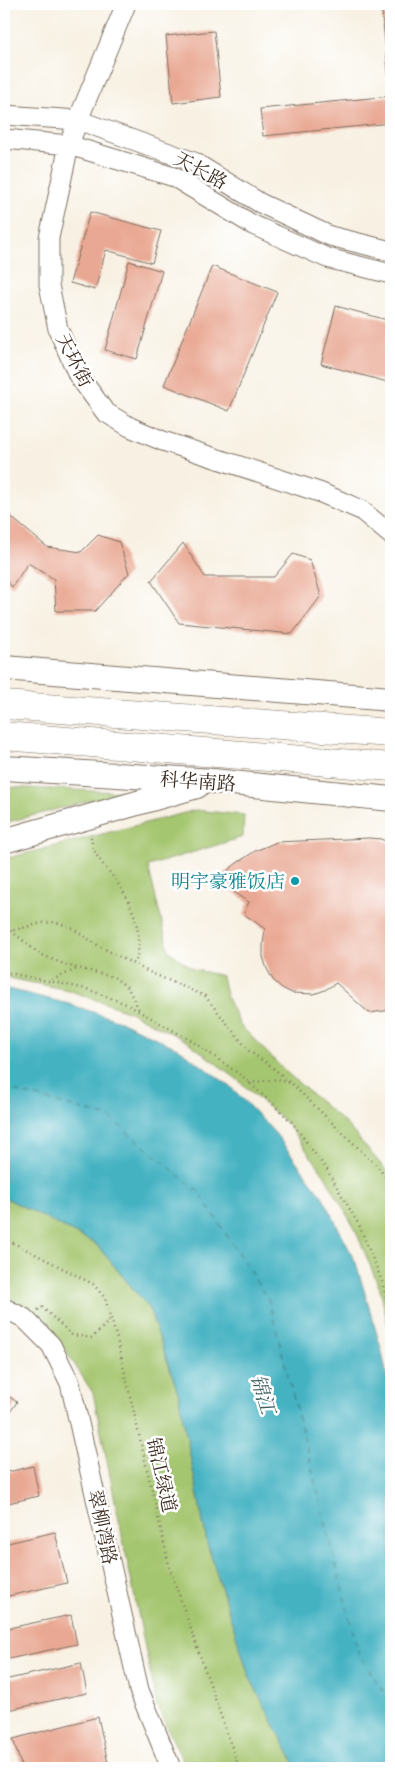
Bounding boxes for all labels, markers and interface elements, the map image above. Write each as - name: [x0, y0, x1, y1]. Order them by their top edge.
- street label: 天长路: [170, 147, 231, 195]
- street label: 天环街: [50, 330, 98, 391]
- street label: 科华南路: [159, 767, 237, 797]
- place label: 明宇豪雅饭店: [171, 870, 285, 894]
- marker: 明宇豪雅饭店: [289, 875, 301, 887]
- water label: 锦江: [245, 1371, 281, 1420]
- street label: 锦江绿道: [141, 1435, 181, 1515]
- street label: 翠柳湾路: [82, 1488, 122, 1567]

